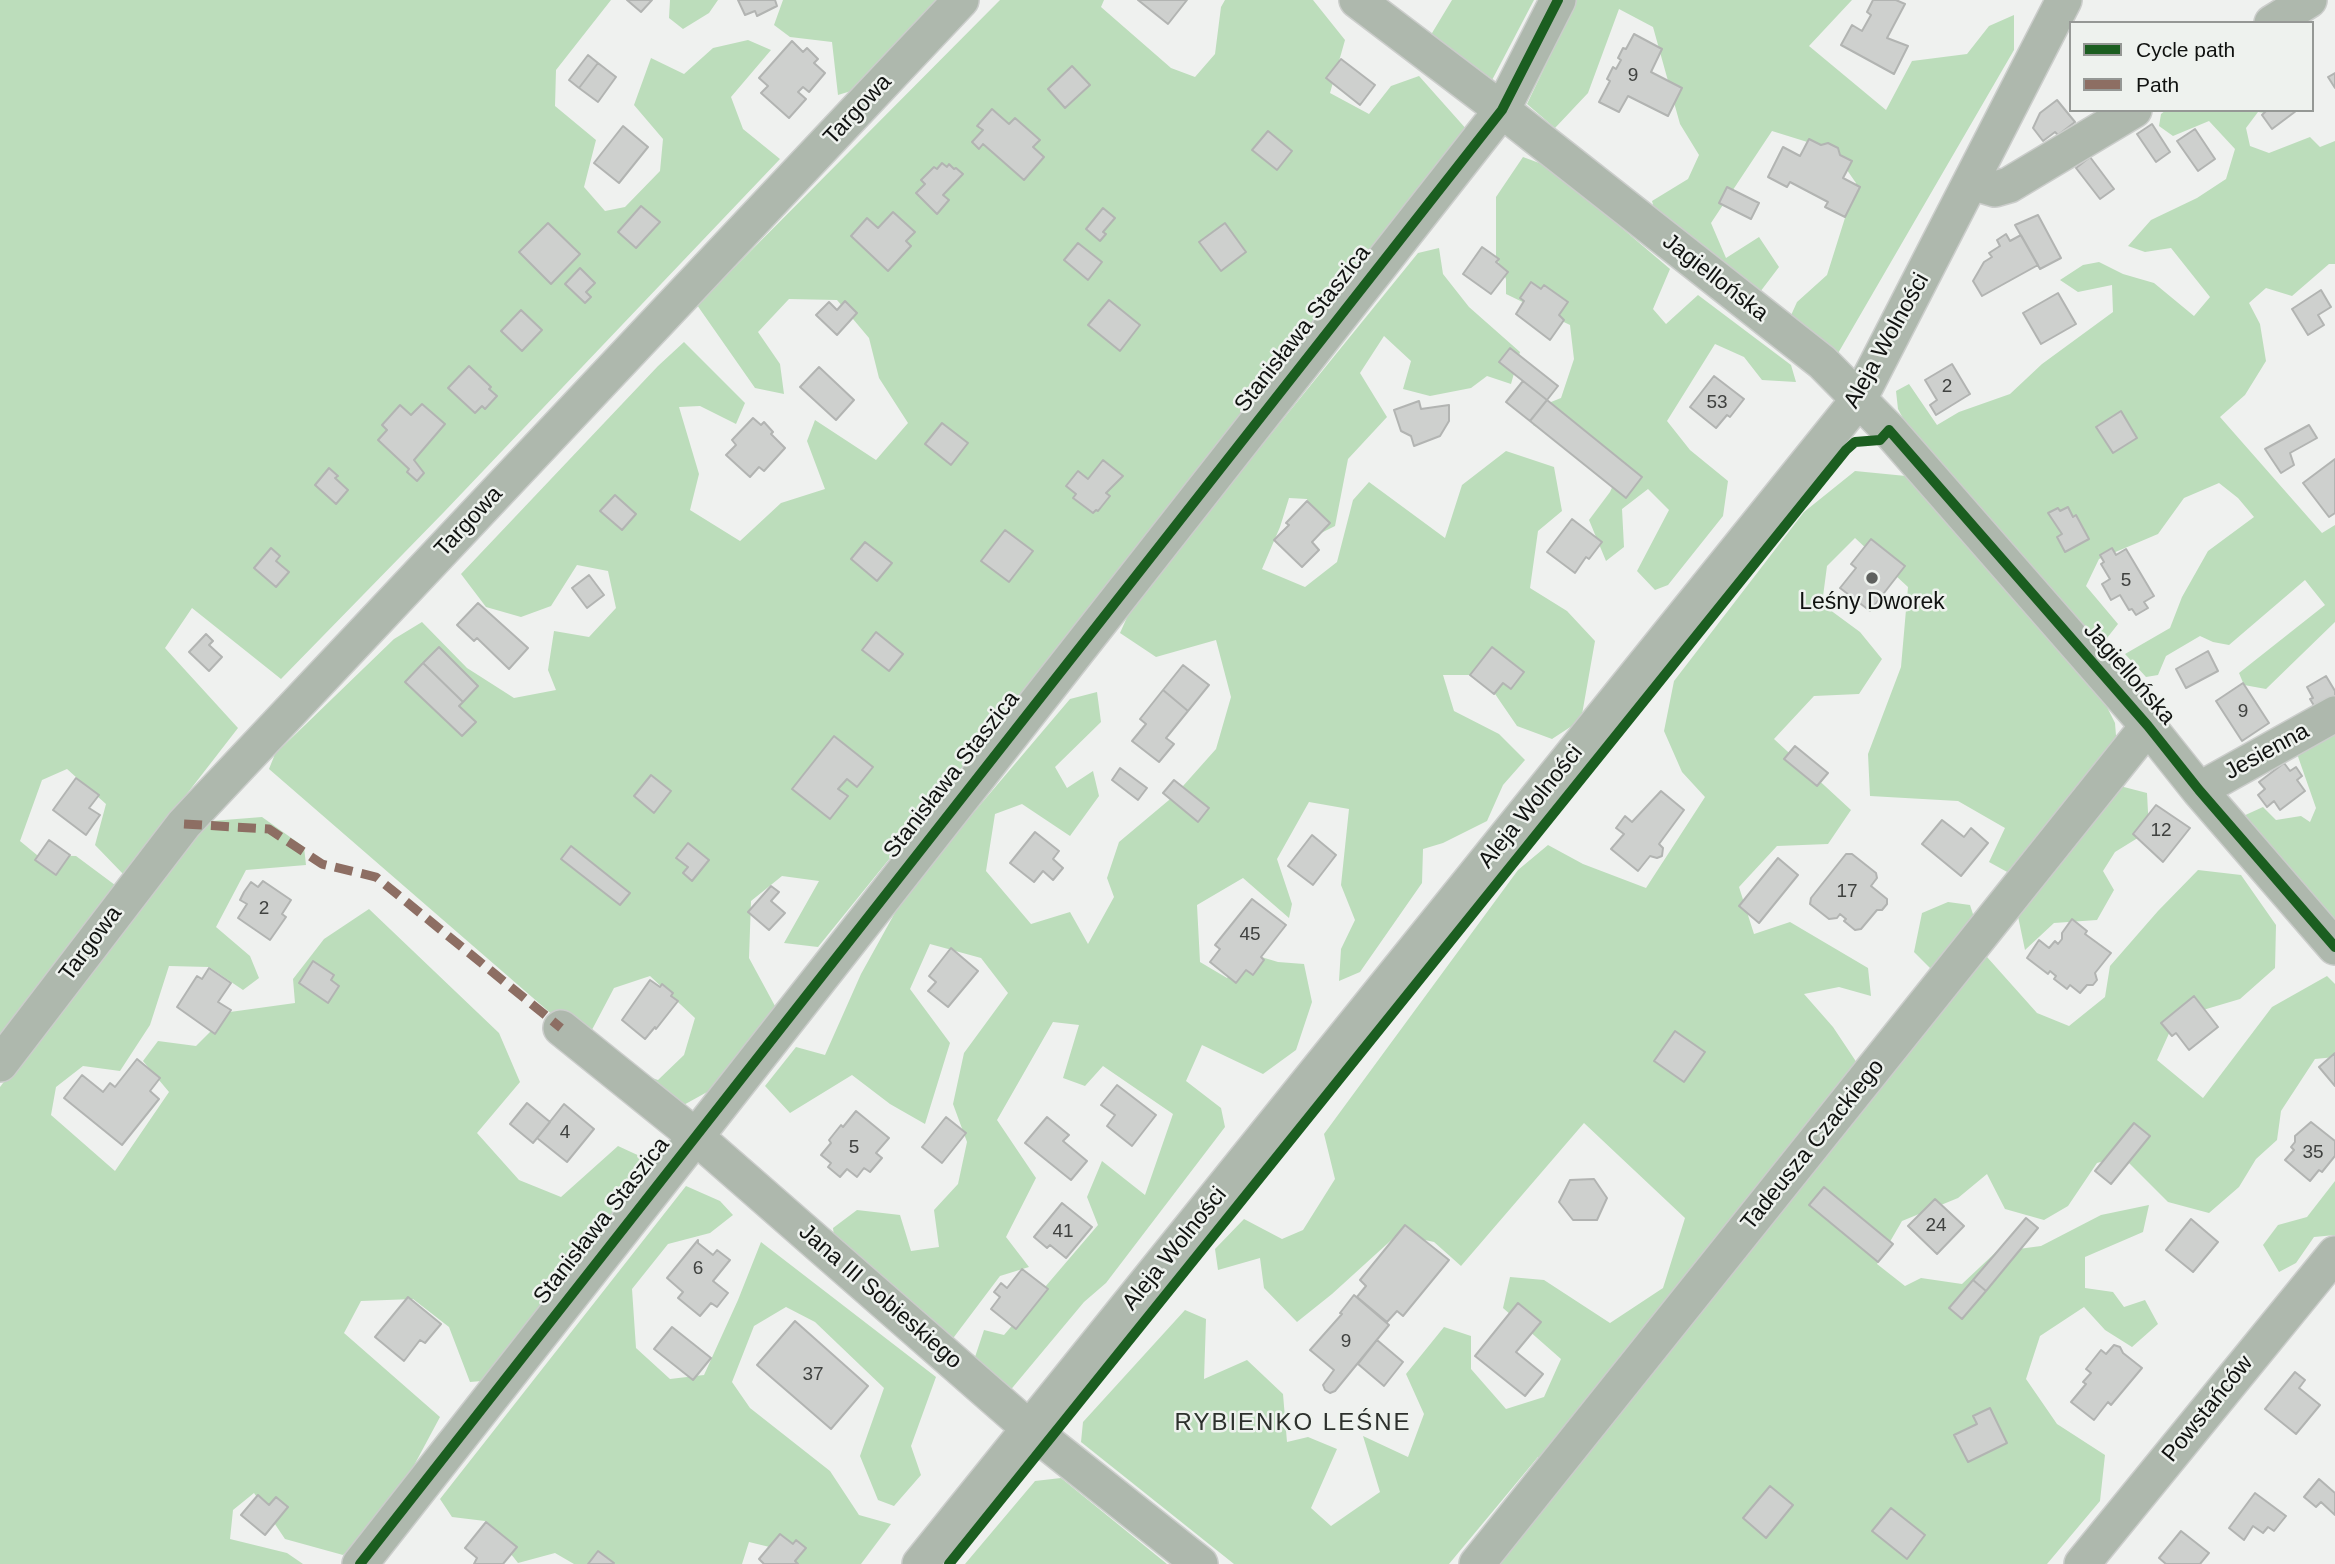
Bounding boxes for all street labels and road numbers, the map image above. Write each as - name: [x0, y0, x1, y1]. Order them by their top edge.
- street label: Targowa: [818, 69, 898, 151]
- street label: Jagiellońska: [1657, 228, 1773, 328]
- street label: Stanisława Staszica: [1229, 240, 1377, 418]
- street label: Aleja Wolności: [1838, 269, 1936, 413]
- street label: Targowa: [429, 481, 509, 563]
- street label: Jagiellońska: [2077, 617, 2181, 731]
- street label: Stanisława Staszica: [878, 686, 1026, 864]
- street label: Jesienna: [2220, 718, 2314, 786]
- street label: Aleja Wolności: [1473, 740, 1589, 874]
- street label: Targowa: [54, 901, 128, 987]
- street label: Tadeusza Czackiego: [1735, 1054, 1891, 1236]
- street label: Stanisława Staszica: [528, 1132, 676, 1310]
- street label: Aleja Wolności: [1117, 1182, 1233, 1316]
- street label: Jana III Sobieskiego: [793, 1219, 967, 1375]
- street label: Powstańców: [2157, 1350, 2259, 1468]

